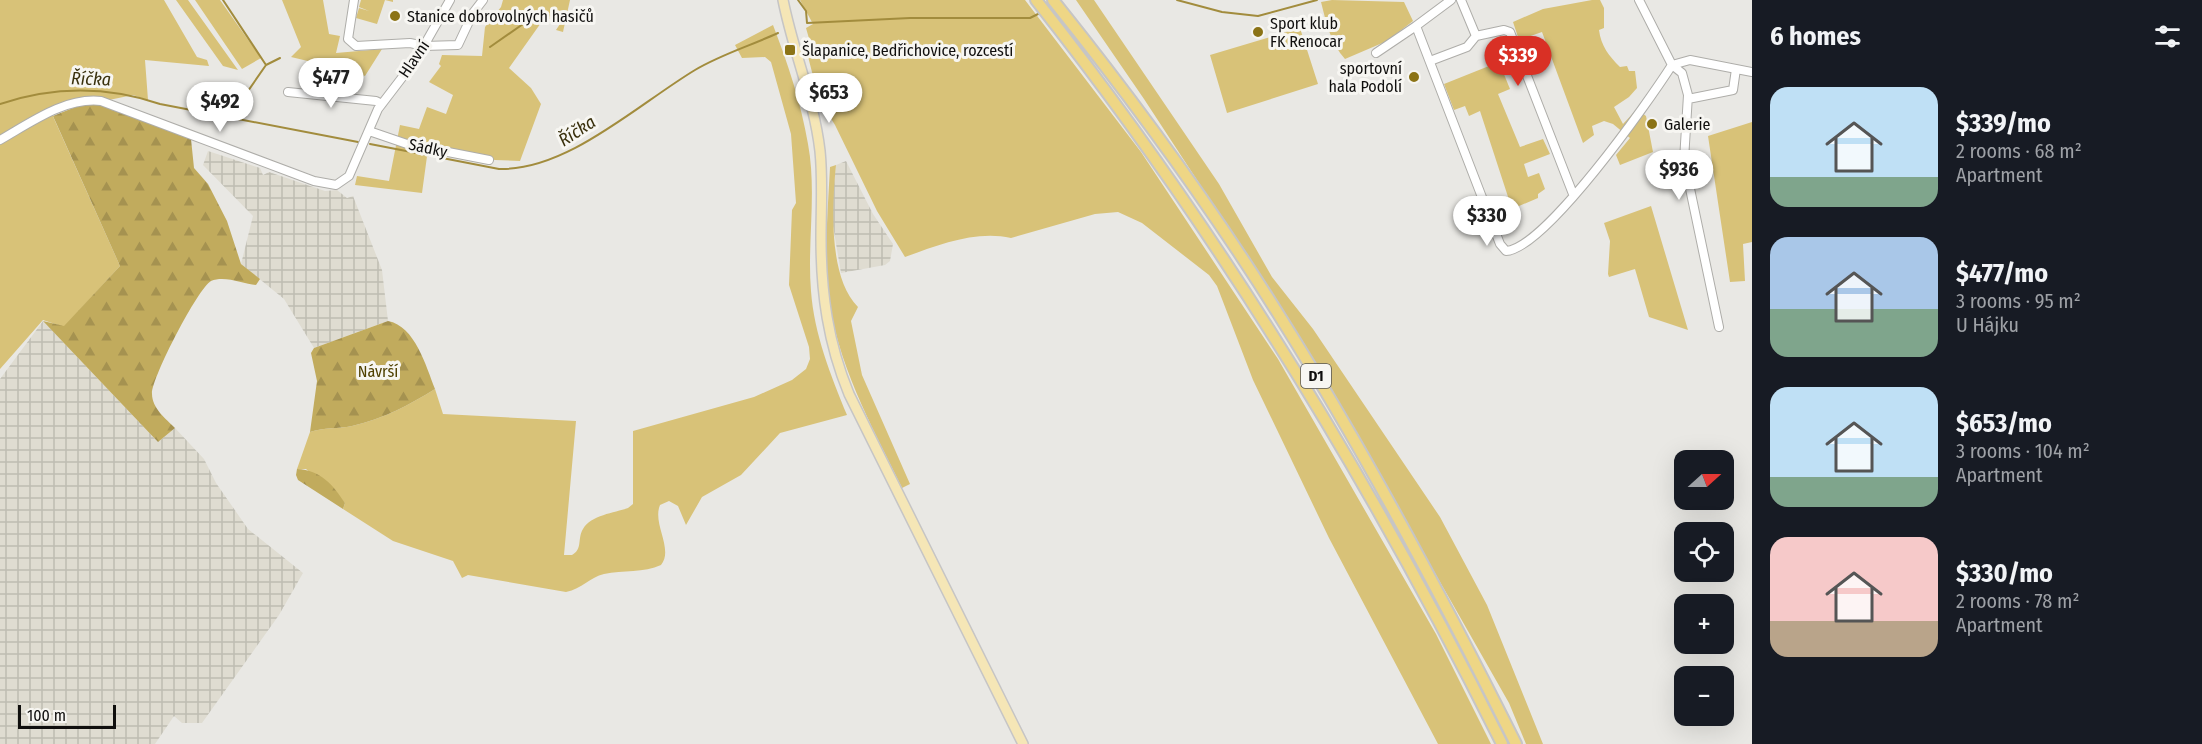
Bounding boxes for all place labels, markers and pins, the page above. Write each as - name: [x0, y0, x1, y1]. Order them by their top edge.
- place label: Stanice dobrovolných hasičů: [407, 7, 594, 26]
- marker: Stanice dobrovolných hasičů: [388, 9, 402, 23]
- place label: Sport klub FK Renocar: [1270, 14, 1343, 51]
- marker: Sport klub FK Renocar: [1251, 25, 1265, 39]
- pin: $339: [1482, 36, 1554, 87]
- place label: Šlapanice, Bedřichovice, rozcestí: [802, 40, 1013, 60]
- marker: Šlapanice, Bedřichovice, rozcestí: [783, 43, 797, 57]
- pin: $477: [295, 58, 367, 109]
- place label: sportovní hala Podolí: [1329, 59, 1402, 96]
- marker: sportovní hala Podolí: [1407, 70, 1421, 84]
- pin: $653: [793, 73, 865, 124]
- pin: $492: [184, 82, 256, 133]
- place label: Galerie: [1664, 115, 1711, 134]
- marker: Galerie: [1645, 117, 1659, 131]
- pin: $936: [1643, 150, 1715, 201]
- pin: $330: [1451, 196, 1523, 247]

